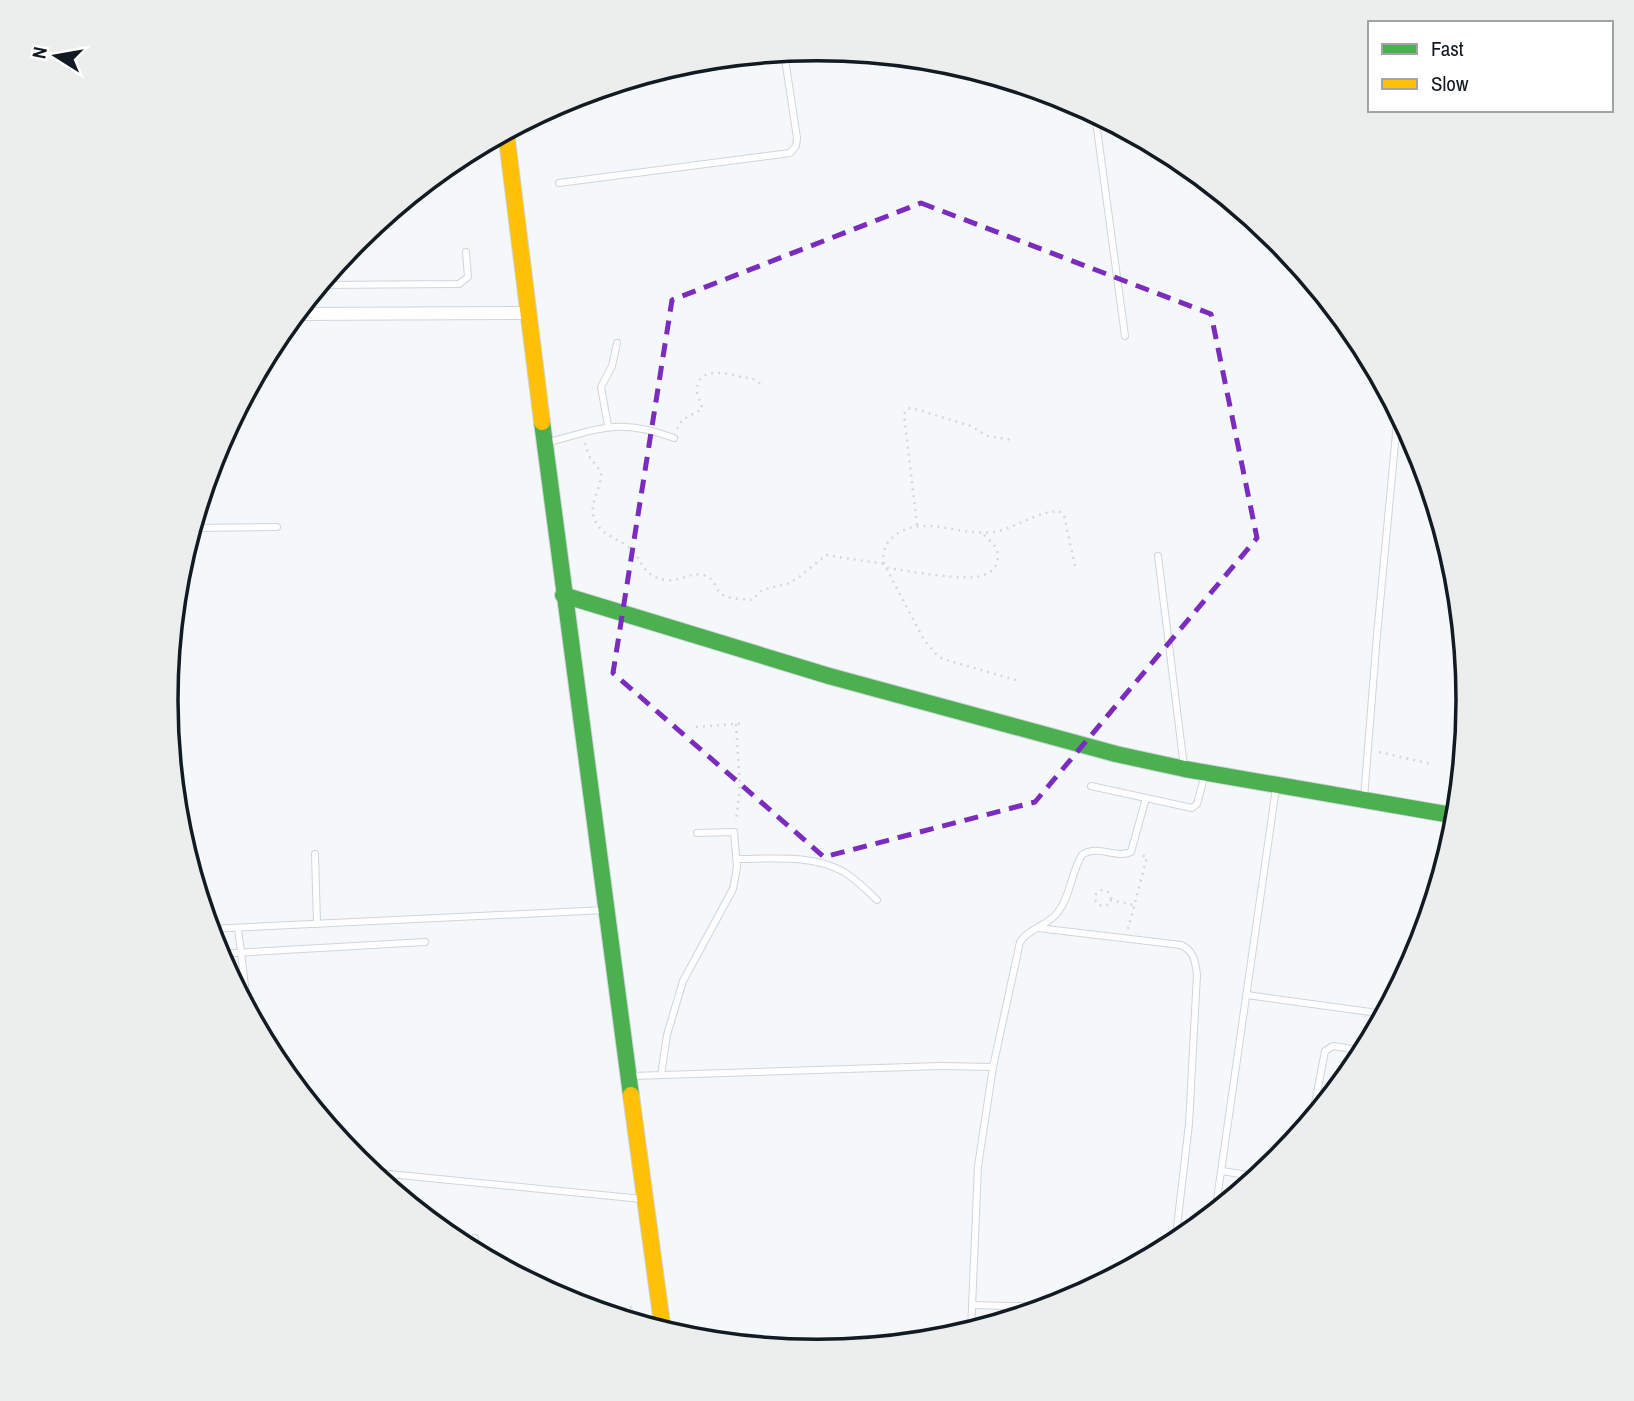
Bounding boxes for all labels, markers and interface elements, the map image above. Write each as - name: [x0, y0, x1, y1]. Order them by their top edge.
- north arrow: [21, 21, 91, 91]
- legend: [1368, 21, 1613, 112]
- text: Fast: [1431, 34, 1464, 63]
- text: N: [25, 45, 53, 61]
- text: Slow: [1431, 69, 1469, 98]

